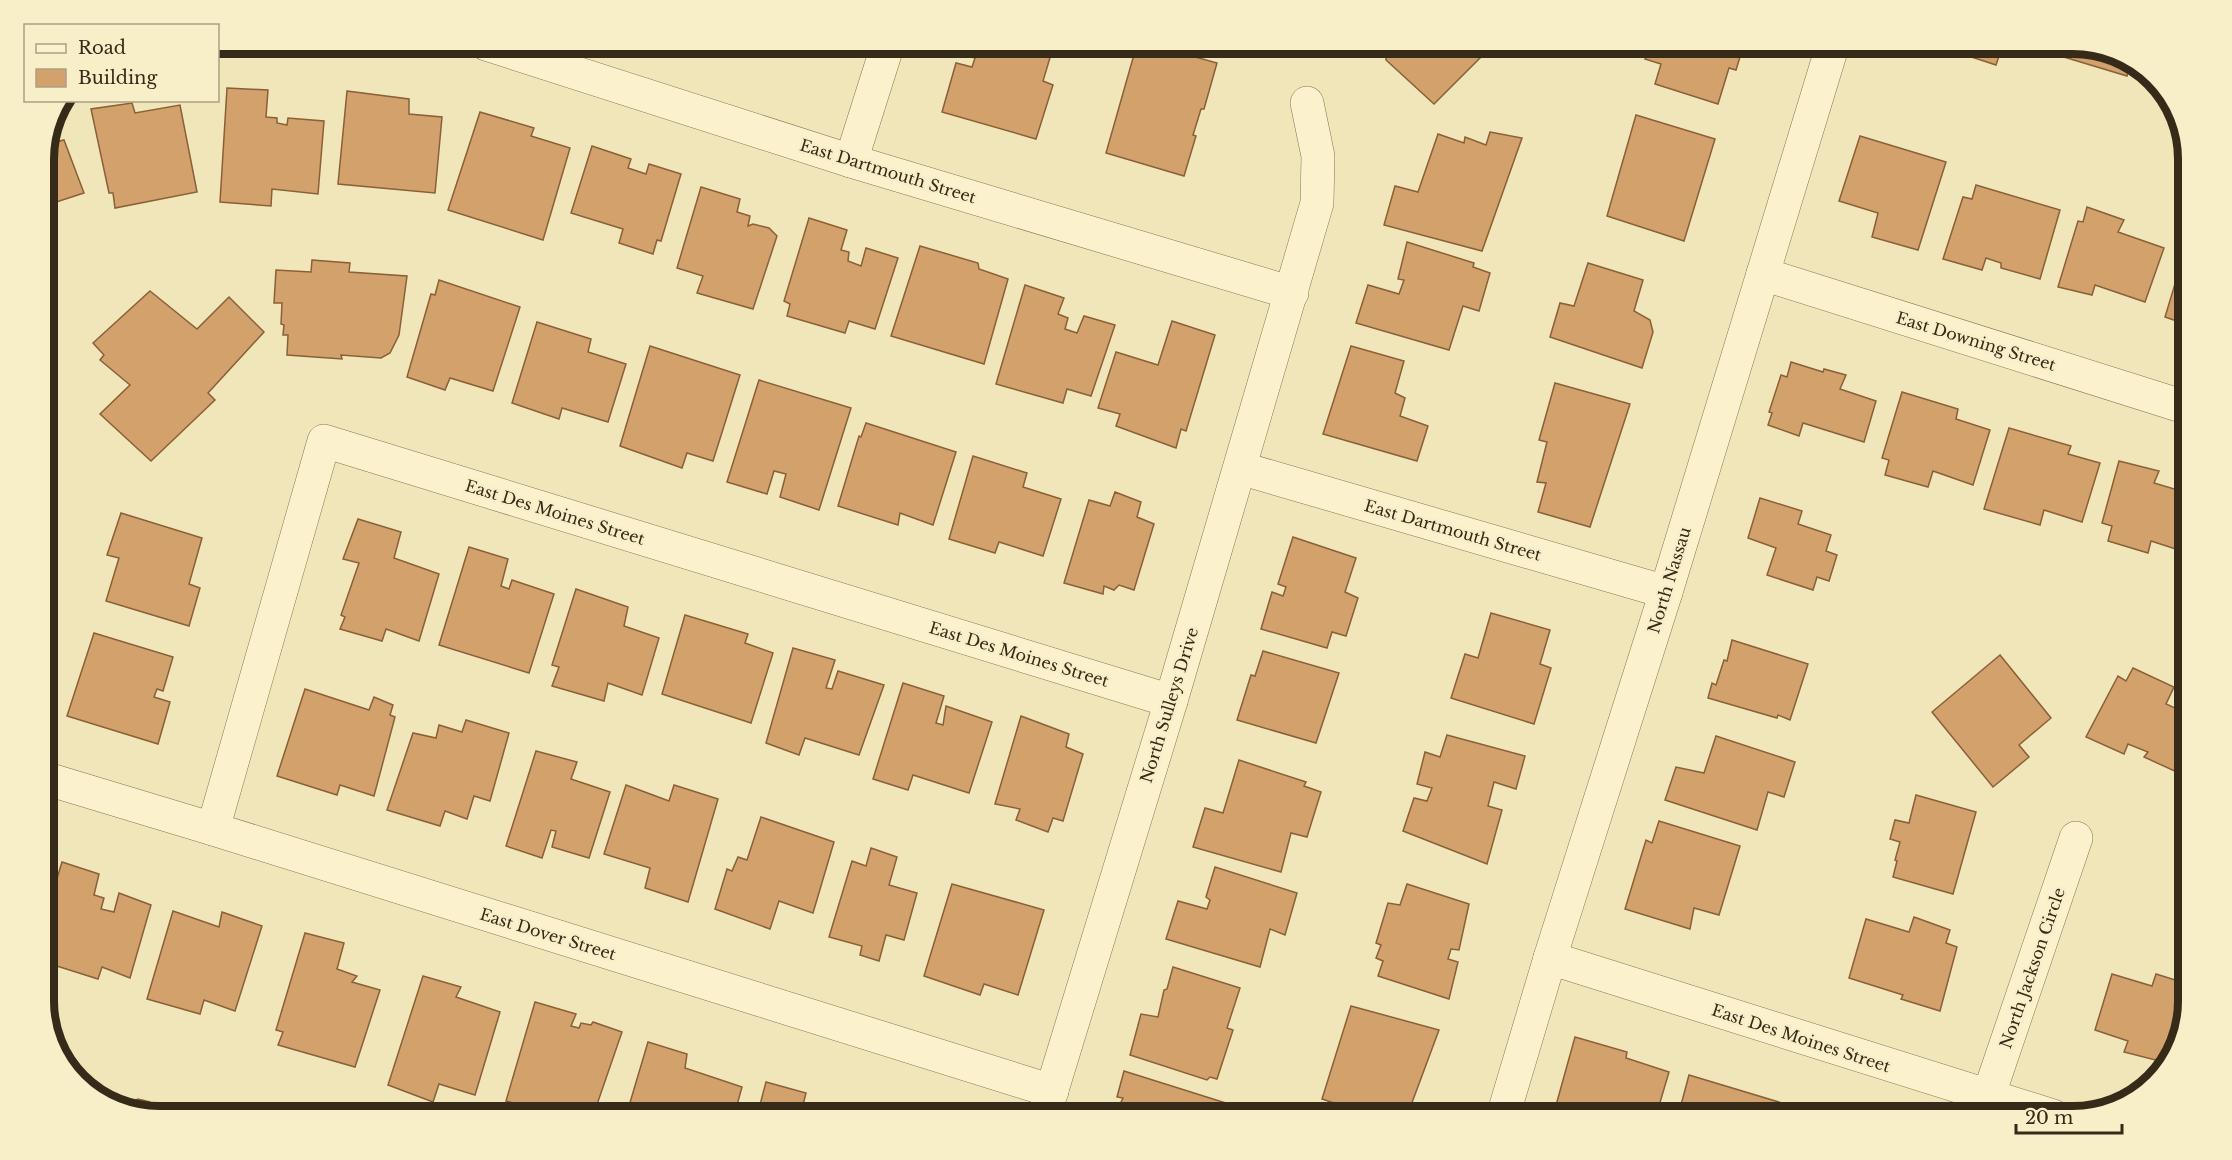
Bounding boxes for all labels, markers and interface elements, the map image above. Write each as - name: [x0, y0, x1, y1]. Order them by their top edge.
- legend: [24, 24, 219, 102]
- text: Road: [78, 37, 126, 59]
- text: Building: [78, 67, 157, 89]
- street label: East Dartmouth Street: [798, 135, 978, 207]
- street label: East Downing Street: [1894, 307, 2058, 375]
- street label: East Des Moines Street: [463, 475, 647, 549]
- street label: East Dartmouth Street: [1362, 495, 1544, 565]
- street label: North Nassau: [1643, 524, 1695, 636]
- street label: East Des Moines Street: [927, 617, 1111, 691]
- street label: North Sulleys Drive: [1136, 625, 1202, 785]
- street label: North Jackson Circle: [1995, 885, 2069, 1051]
- street label: East Dover Street: [478, 904, 618, 964]
- street label: East Des Moines Street: [1709, 1000, 1893, 1076]
- scale bar: [2016, 1097, 2122, 1135]
- text: 20 m: [2025, 1107, 2073, 1129]

